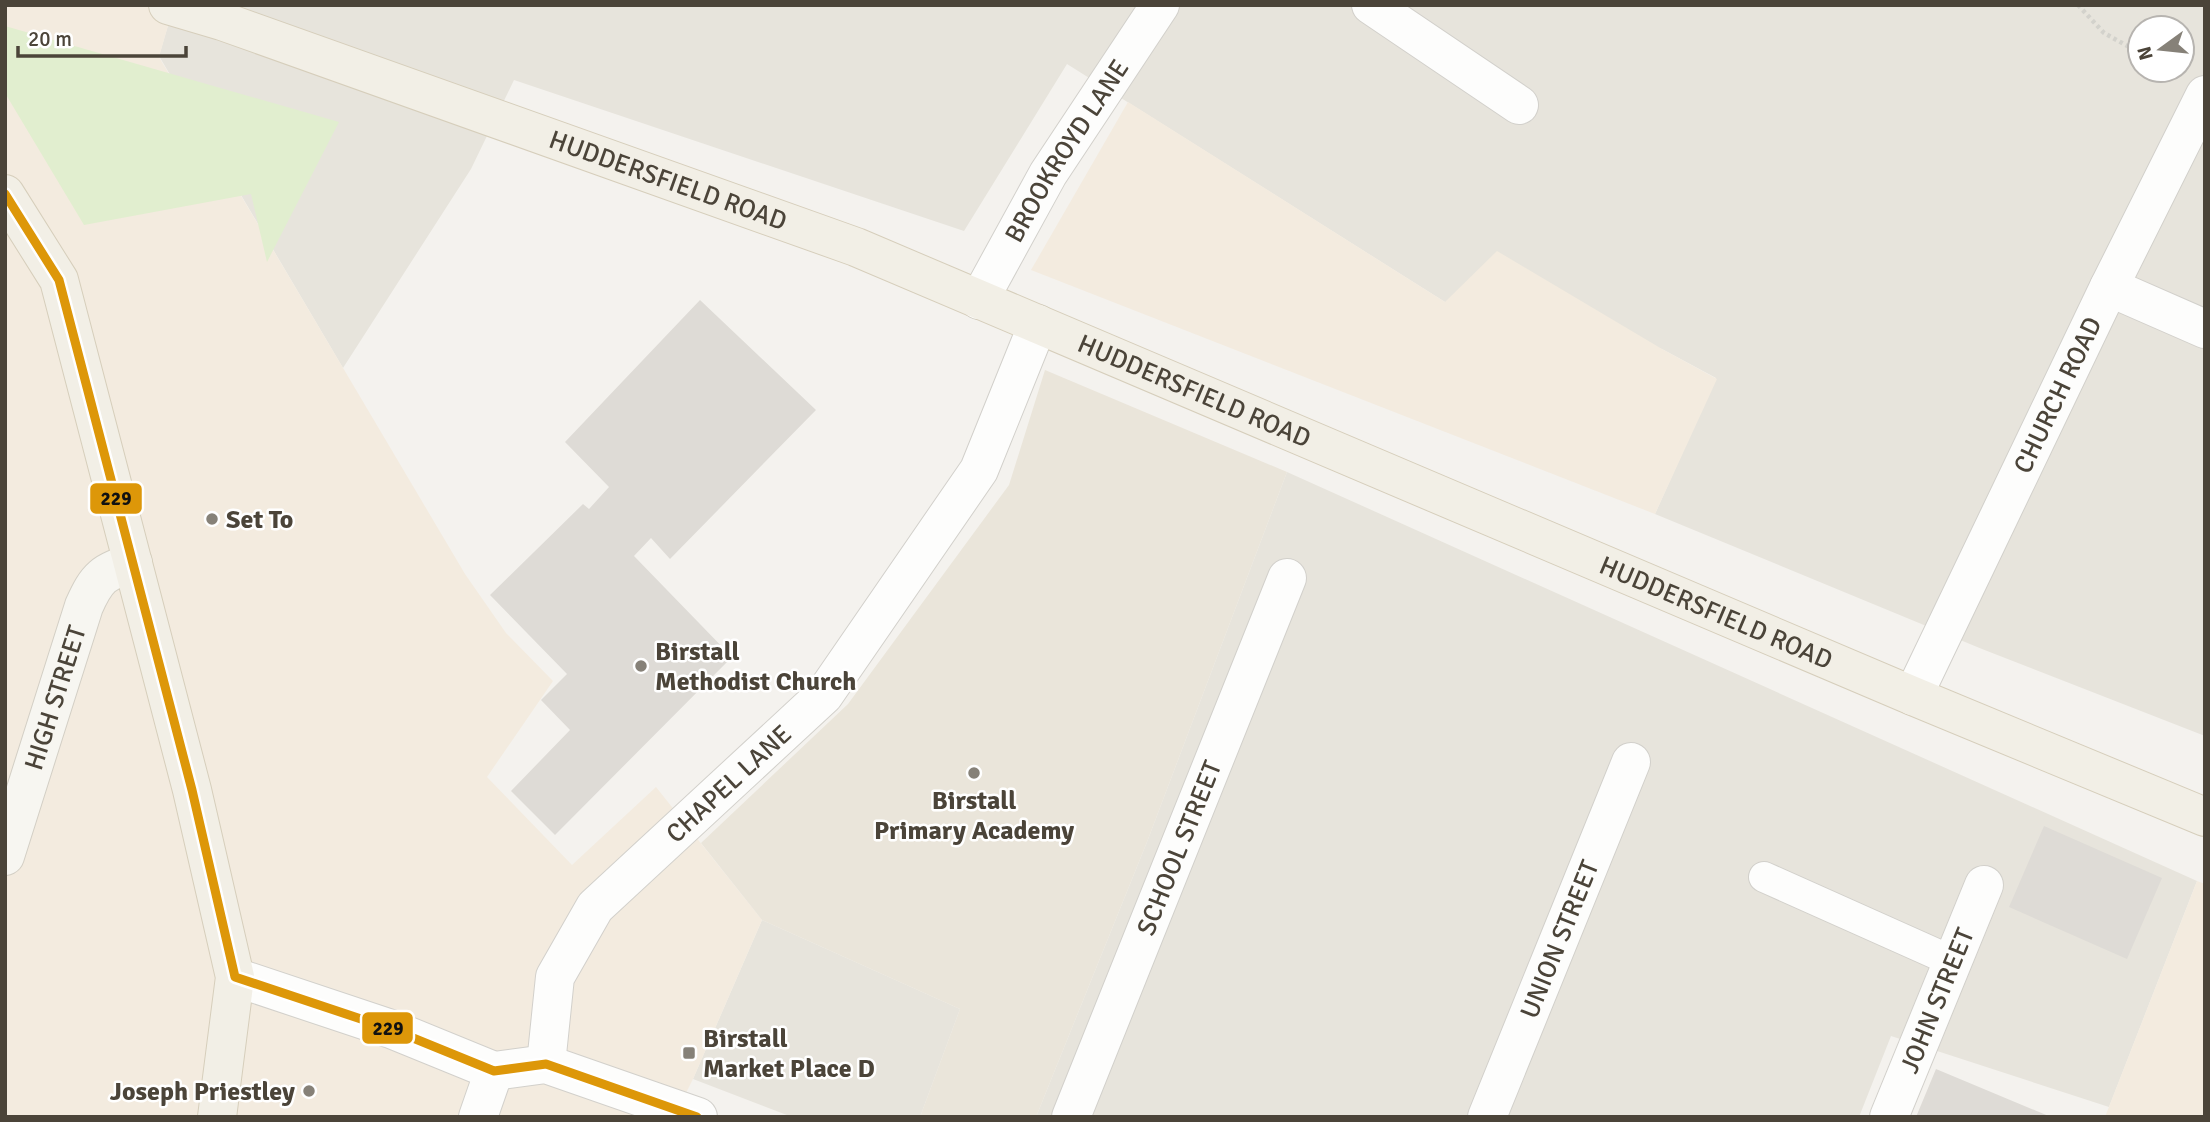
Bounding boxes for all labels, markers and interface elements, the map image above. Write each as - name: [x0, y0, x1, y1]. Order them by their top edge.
- scale bar: [18, 14, 186, 58]
- north arrow: [2126, 14, 2196, 84]
- text: 20 m: [28, 26, 72, 52]
- text: N: [2132, 44, 2159, 63]
- street label: BROOKROYD LANE: [999, 54, 1136, 248]
- street label: HUDDERSFIELD ROAD: [545, 124, 791, 238]
- street label: CHURCH ROAD: [2007, 312, 2109, 479]
- street label: HUDDERSFIELD ROAD: [1073, 328, 1315, 455]
- line badge: 229: [89, 482, 143, 515]
- text: 229: [101, 487, 131, 511]
- place label: Set To: [226, 504, 293, 536]
- marker: Set To: [204, 511, 220, 527]
- street label: HUDDERSFIELD ROAD: [1594, 550, 1837, 677]
- street label: HIGH STREET: [18, 622, 94, 774]
- place label: Birstall Methodist Church: [655, 636, 856, 698]
- marker: Birstall Methodist Church: [633, 658, 649, 674]
- street label: CHAPEL LANE: [660, 718, 798, 850]
- street label: SCHOOL STREET: [1130, 756, 1229, 940]
- marker: Birstall Primary Academy: [966, 765, 982, 781]
- place label: Birstall Primary Academy: [874, 785, 1074, 847]
- street label: UNION STREET: [1514, 856, 1607, 1023]
- street label: JOHN STREET: [1894, 923, 1982, 1078]
- line badge: 229: [361, 1011, 414, 1045]
- text: 229: [373, 1017, 403, 1041]
- place label: Birstall Market Place D: [703, 1023, 875, 1085]
- marker: Birstall Market Place D: [681, 1045, 697, 1061]
- place label: Joseph Priestley: [110, 1076, 295, 1108]
- marker: Joseph Priestley: [301, 1083, 317, 1099]

